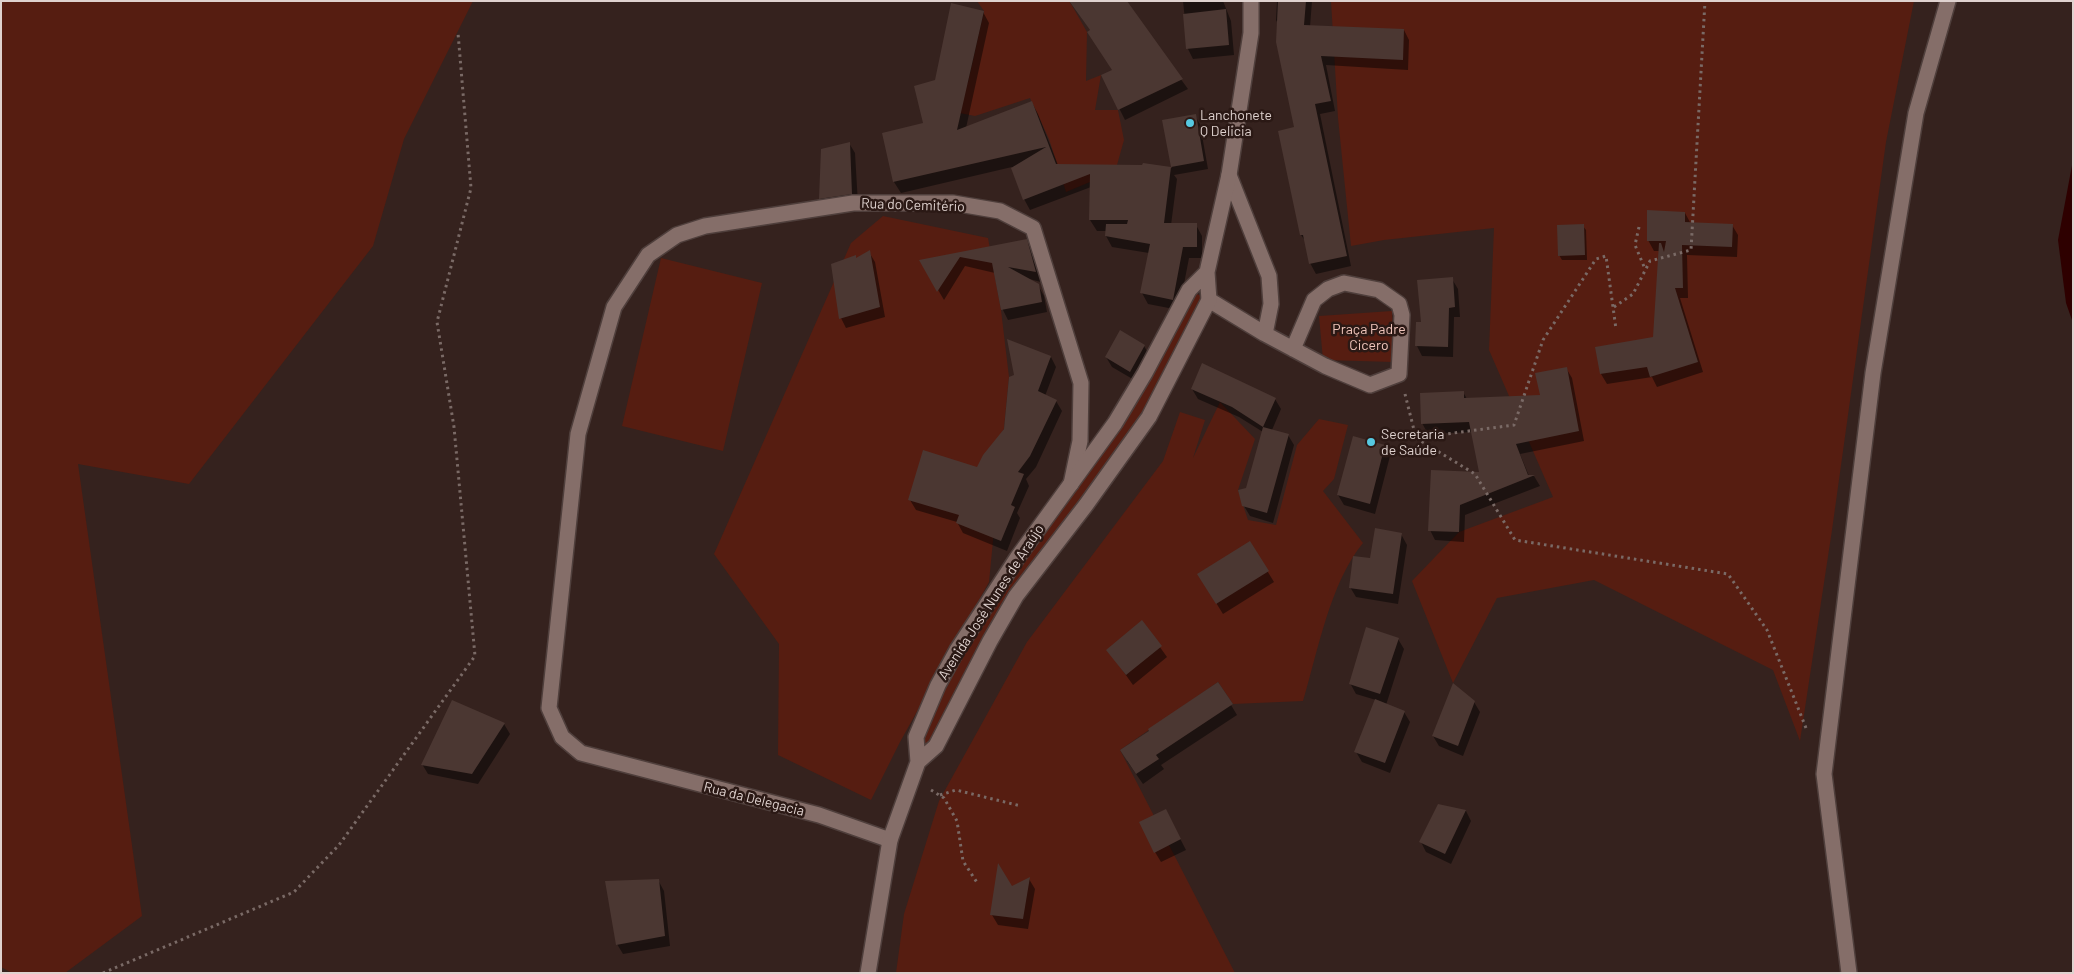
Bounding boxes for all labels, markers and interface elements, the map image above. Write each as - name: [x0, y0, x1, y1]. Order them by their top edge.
- place label: Lanchonete Q Delicia: [1200, 107, 1272, 140]
- marker: Lanchonete Q Delicia: [1184, 117, 1196, 129]
- street label: Rua do Cemitério: [861, 195, 965, 215]
- park label: Praça Padre Cicero: [1332, 321, 1406, 354]
- place label: Secretaria de Saúde: [1381, 426, 1444, 458]
- marker: Secretaria de Saúde: [1365, 436, 1377, 448]
- street label: Avenida José Nunes de Araújo: [934, 521, 1048, 683]
- street label: Rua da Delegacia: [702, 778, 806, 820]

